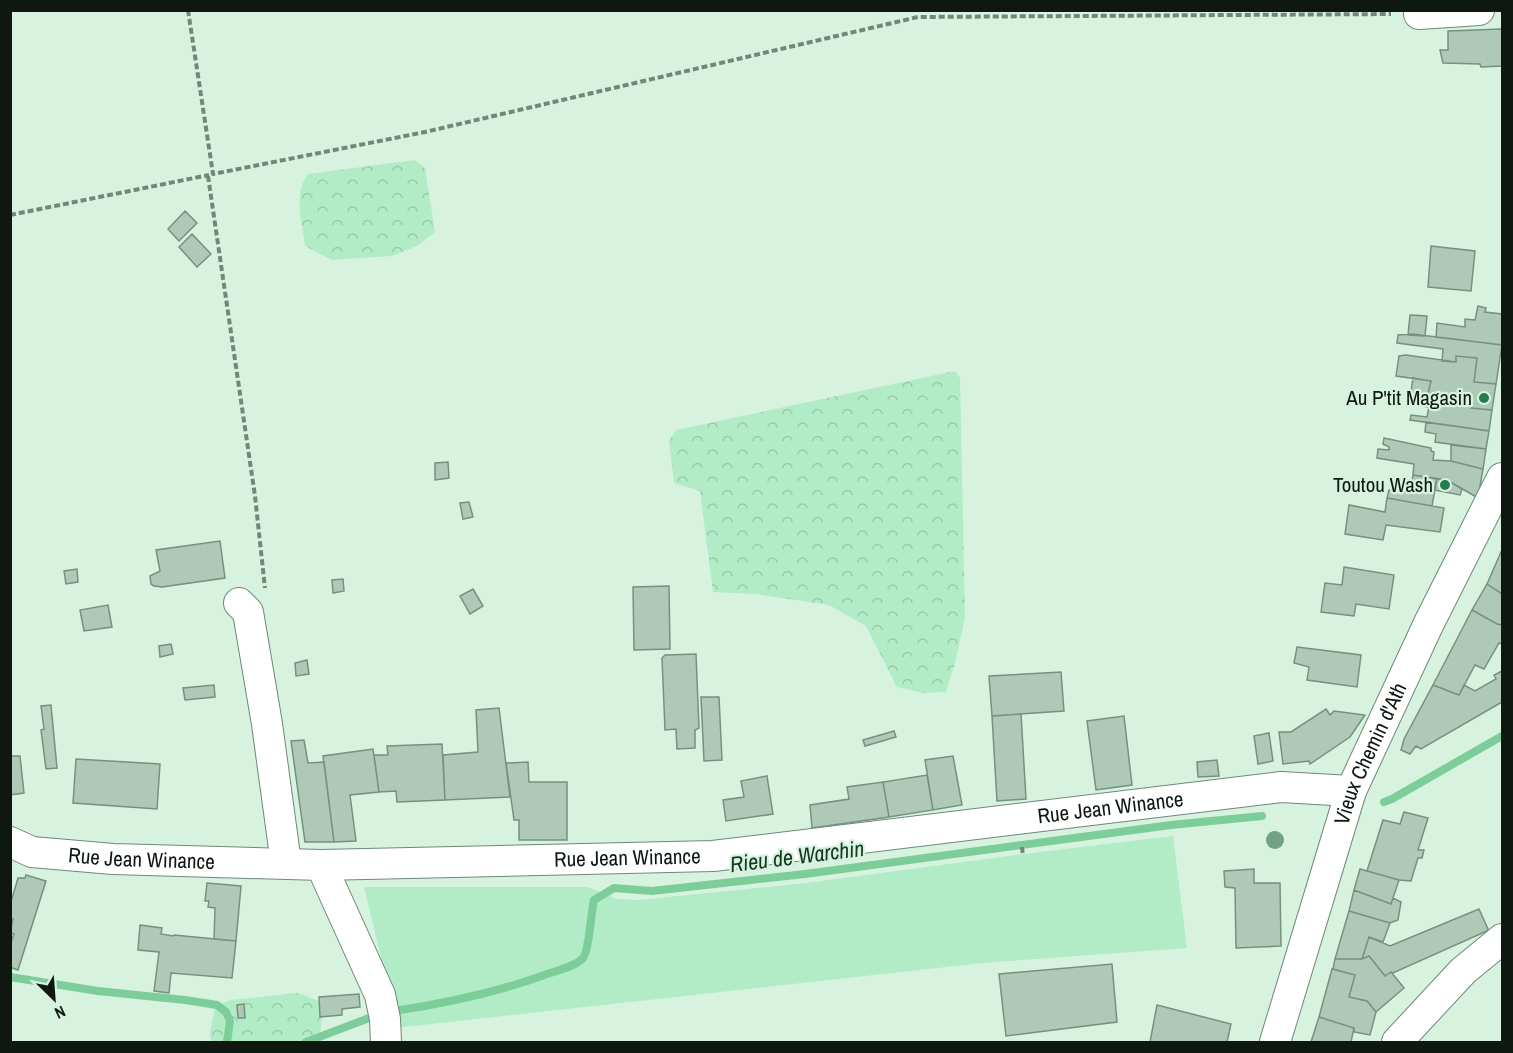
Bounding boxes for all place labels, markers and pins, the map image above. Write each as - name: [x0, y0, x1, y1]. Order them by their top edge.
- place label: Au P'tit Magasin: [1345, 383, 1472, 412]
- marker: Au P'tit Magasin: [1477, 391, 1491, 405]
- place label: Toutou Wash: [1333, 470, 1433, 499]
- marker: Toutou Wash: [1438, 478, 1452, 492]

